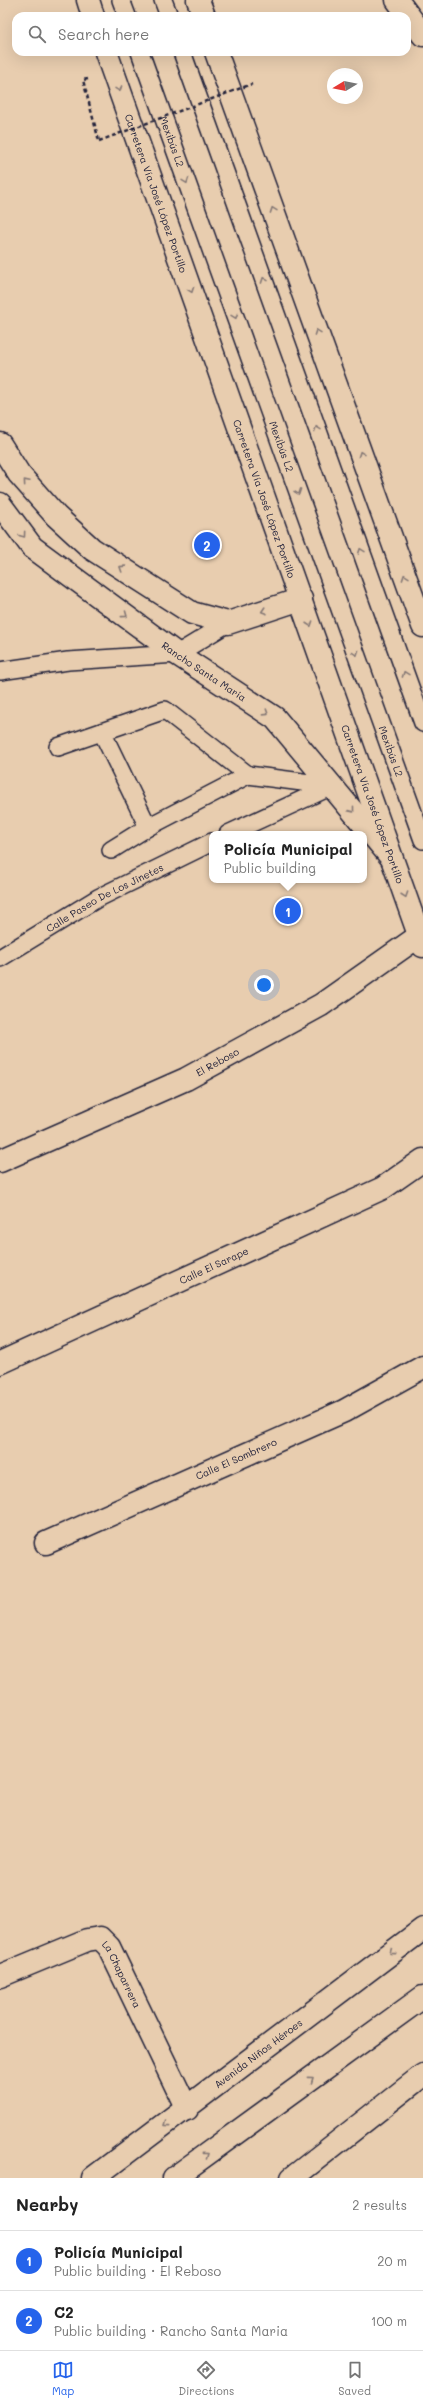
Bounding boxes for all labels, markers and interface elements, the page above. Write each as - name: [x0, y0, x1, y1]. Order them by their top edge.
- search box: [12, 12, 411, 56]
- icon: search: [26, 23, 48, 45]
- text: Search here: [58, 24, 149, 44]
- north arrow: [327, 68, 363, 104]
- one-way arrow: [115, 85, 123, 92]
- street label: Carretera Vía José López Portillo: [122, 112, 191, 275]
- street label: Mexibús L2: [157, 114, 188, 169]
- one-way arrow: [182, 177, 190, 184]
- one-way arrow: [270, 206, 278, 213]
- one-way arrow: [260, 277, 268, 284]
- one-way arrow: [187, 287, 195, 294]
- one-way arrow: [230, 313, 239, 320]
- one-way arrow: [313, 329, 322, 336]
- street label: Carretera Vía José López Portillo: [230, 418, 299, 580]
- street label: Mexibús L2: [266, 419, 297, 474]
- one-way arrow: [313, 425, 322, 432]
- one-way arrow: [357, 451, 366, 458]
- one-way arrow: [23, 479, 31, 487]
- one-way arrow: [293, 488, 301, 495]
- pin: 2: [194, 530, 220, 560]
- one-way arrow: [18, 531, 26, 538]
- one-way arrow: [357, 548, 366, 555]
- one-way arrow: [119, 566, 126, 573]
- one-way arrow: [401, 573, 410, 580]
- one-way arrow: [261, 606, 268, 615]
- one-way arrow: [120, 610, 127, 617]
- one-way arrow: [305, 620, 314, 627]
- street label: Rancho Santa Maria: [159, 638, 249, 704]
- one-way arrow: [351, 650, 360, 657]
- one-way arrow: [401, 670, 410, 677]
- one-way arrow: [262, 708, 269, 715]
- street label: Carretera Vía José López Portillo: [338, 723, 407, 885]
- street label: Mexibús L2: [376, 724, 407, 779]
- one-way arrow: [348, 805, 355, 812]
- popup: [209, 831, 367, 883]
- text: Policía Municipal: [224, 839, 352, 859]
- text: Public building: [224, 859, 316, 876]
- street label: Calle Paseo De Los Jinetes: [43, 860, 166, 935]
- one-way arrow: [400, 891, 408, 898]
- pin: 1: [275, 896, 301, 926]
- your location: [254, 975, 274, 995]
- street label: El Reboso: [193, 1044, 241, 1079]
- street label: Calle El Sarape: [177, 1243, 251, 1287]
- street label: Calle El Sombrero: [193, 1435, 279, 1483]
- street label: La Chaparrera: [99, 1937, 144, 2010]
- one-way arrow: [389, 1948, 396, 1955]
- street label: Avenida Niños Héroes: [211, 2015, 305, 2091]
- one-way arrow: [307, 2076, 314, 2084]
- one-way arrow: [163, 2119, 170, 2127]
- one-way arrow: [201, 2153, 208, 2160]
- text: Nearby: [16, 2193, 78, 2215]
- text: 2 results: [352, 2196, 407, 2213]
- text: Policía Municipal: [54, 2242, 182, 2262]
- text: 1: [26, 2252, 32, 2269]
- text: 20 m: [377, 2252, 407, 2269]
- text: Public building · El Reboso: [54, 2262, 221, 2279]
- text: C2: [54, 2302, 74, 2322]
- text: 2: [25, 2312, 33, 2329]
- text: 100 m: [371, 2312, 407, 2329]
- text: Public building · Rancho Santa Maria: [54, 2322, 288, 2339]
- tab: Map: [52, 2359, 74, 2398]
- tab: Directions: [178, 2359, 234, 2398]
- tab: Saved: [338, 2359, 371, 2398]

